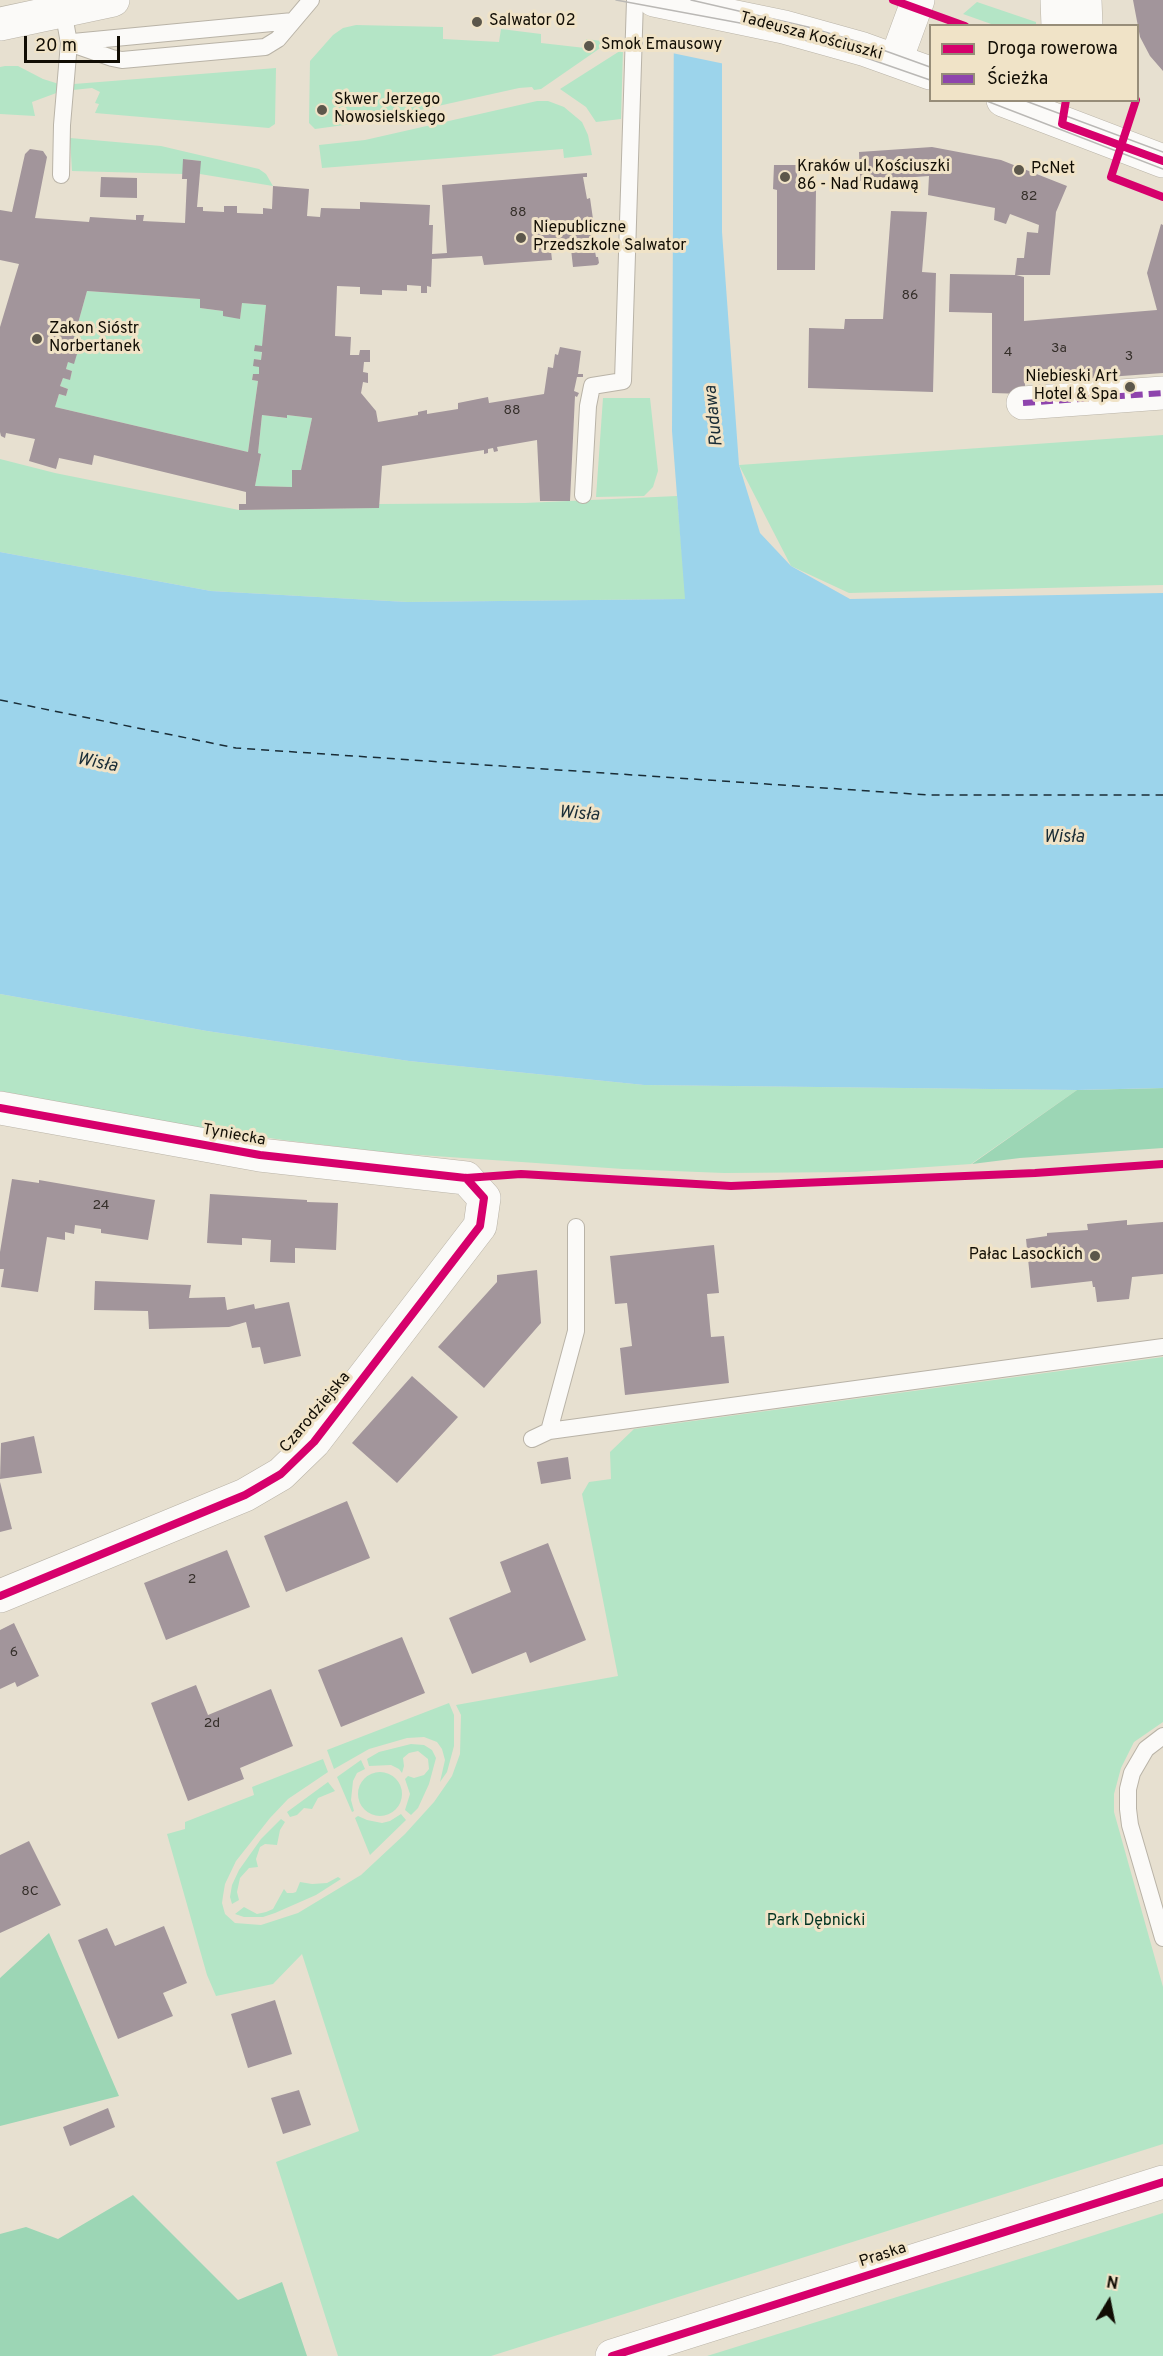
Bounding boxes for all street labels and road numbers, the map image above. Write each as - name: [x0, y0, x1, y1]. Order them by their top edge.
- street label: Tadeusza Kościuszki: [738, 9, 884, 65]
- street label: Tyniecka: [201, 1121, 267, 1151]
- street label: Czarodziejska: [277, 1369, 355, 1457]
- street label: Praska: [857, 2239, 909, 2273]

